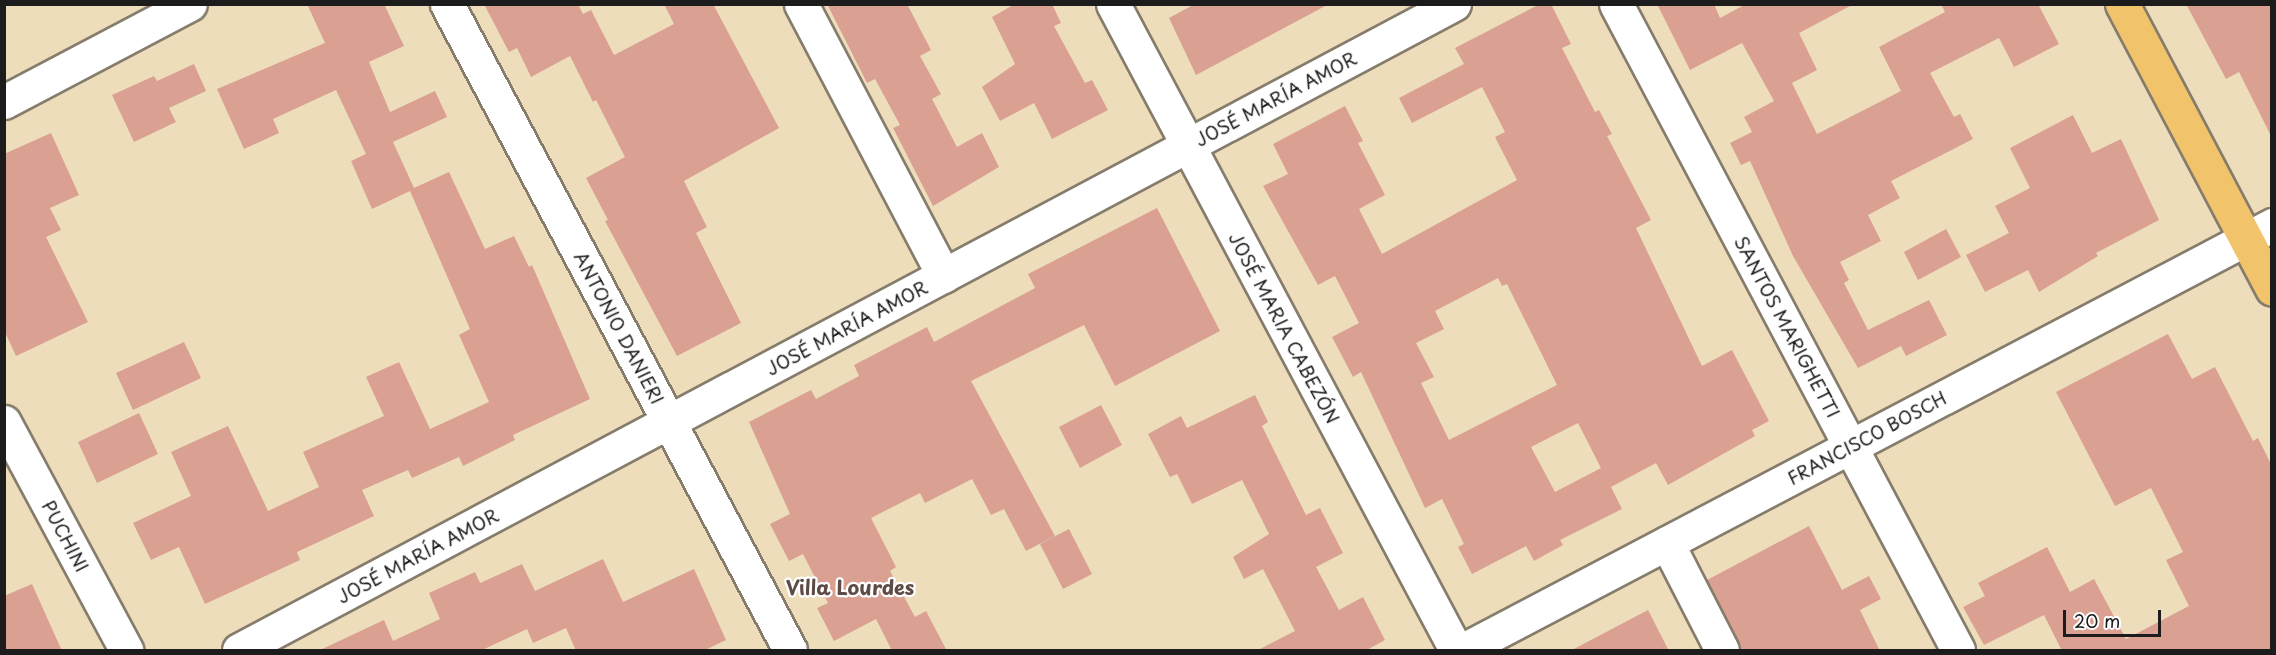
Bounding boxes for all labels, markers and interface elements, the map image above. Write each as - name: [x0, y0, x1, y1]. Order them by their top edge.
- street label: JOSÉ MARÍA AMOR: [1191, 47, 1361, 151]
- street label: JOSÉ MARIA CABEZÓN: [1224, 229, 1344, 427]
- street label: SANTOS MARIGHETTI: [1730, 232, 1844, 422]
- street label: ANTONIO DANIERI: [569, 247, 669, 409]
- street label: JOSÉ MARÍA AMOR: [762, 276, 932, 380]
- street label: FRANCISCO BOSCH: [1783, 387, 1951, 489]
- street label: PUCHINI: [37, 497, 93, 575]
- street label: JOSÉ MARÍA AMOR: [333, 504, 503, 608]
- district label: Villa Lourdes: [786, 575, 914, 599]
- scale bar: [2066, 598, 2164, 636]
- text: 20 m: [2074, 607, 2120, 634]

